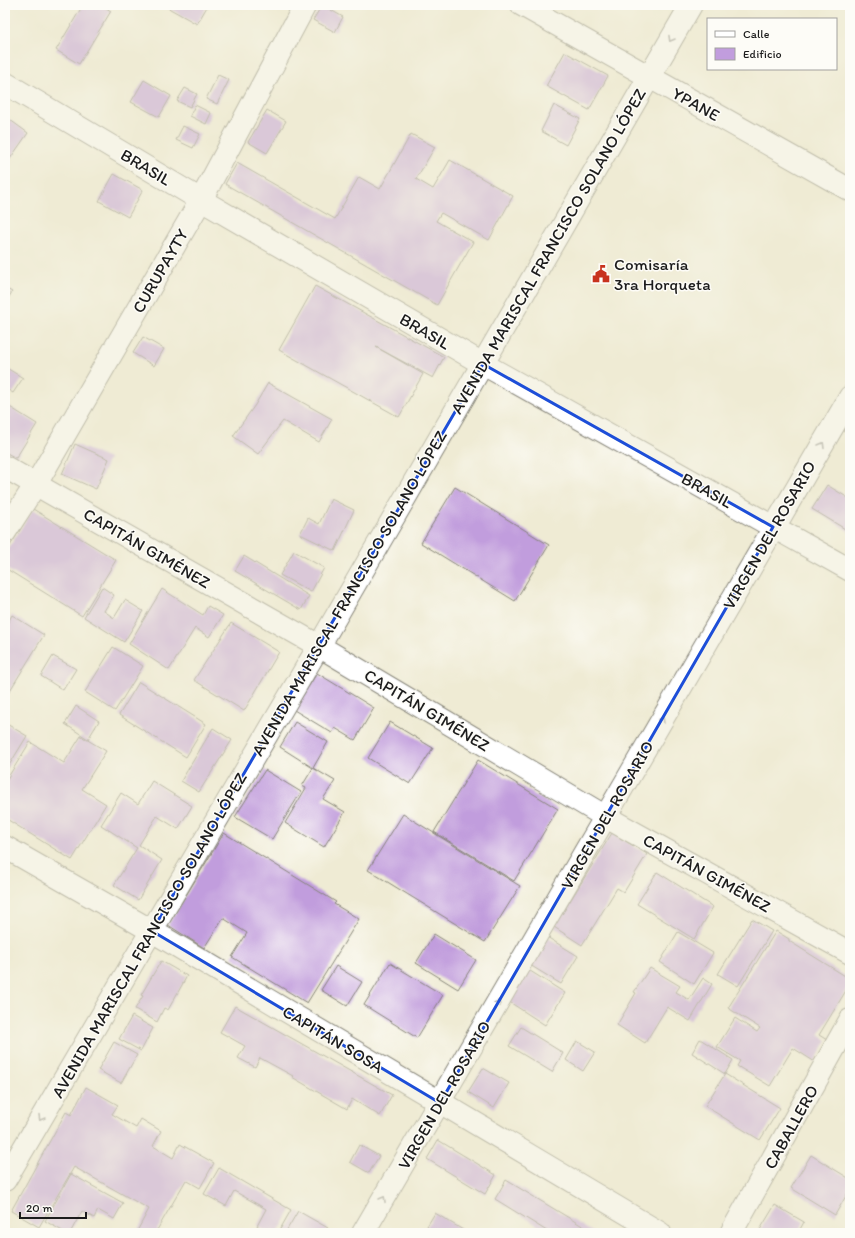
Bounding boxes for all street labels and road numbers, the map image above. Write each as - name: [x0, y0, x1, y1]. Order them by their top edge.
- street label: YPANE: [669, 83, 723, 125]
- street label: AVENIDA MARISCAL FRANCISCO SOLANO LÓPEZ: [446, 84, 650, 417]
- street label: BRASIL: [117, 144, 175, 190]
- street label: CURUPAYTY: [128, 225, 192, 317]
- street label: BRASIL: [396, 309, 454, 354]
- street label: AVENIDA MARISCAL FRANCISCO SOLANO LÓPEZ: [247, 426, 451, 759]
- street label: VIRGEN DEL ROSARIO: [718, 457, 820, 613]
- street label: BRASIL: [678, 468, 736, 512]
- street label: CAPITÁN GIMÉNEZ: [80, 504, 214, 593]
- street label: CAPITÁN GIMÉNEZ: [361, 665, 494, 756]
- street label: VIRGEN DEL ROSARIO: [556, 737, 658, 893]
- street label: AVENIDA MARISCAL FRANCISCO SOLANO LÓPEZ: [47, 768, 251, 1101]
- street label: CAPITÁN GIMÉNEZ: [640, 830, 775, 917]
- street label: CAPITÁN SOSA: [279, 1001, 387, 1077]
- street label: VIRGEN DEL ROSARIO: [393, 1017, 495, 1173]
- street label: CABALLERO: [760, 1082, 822, 1172]

